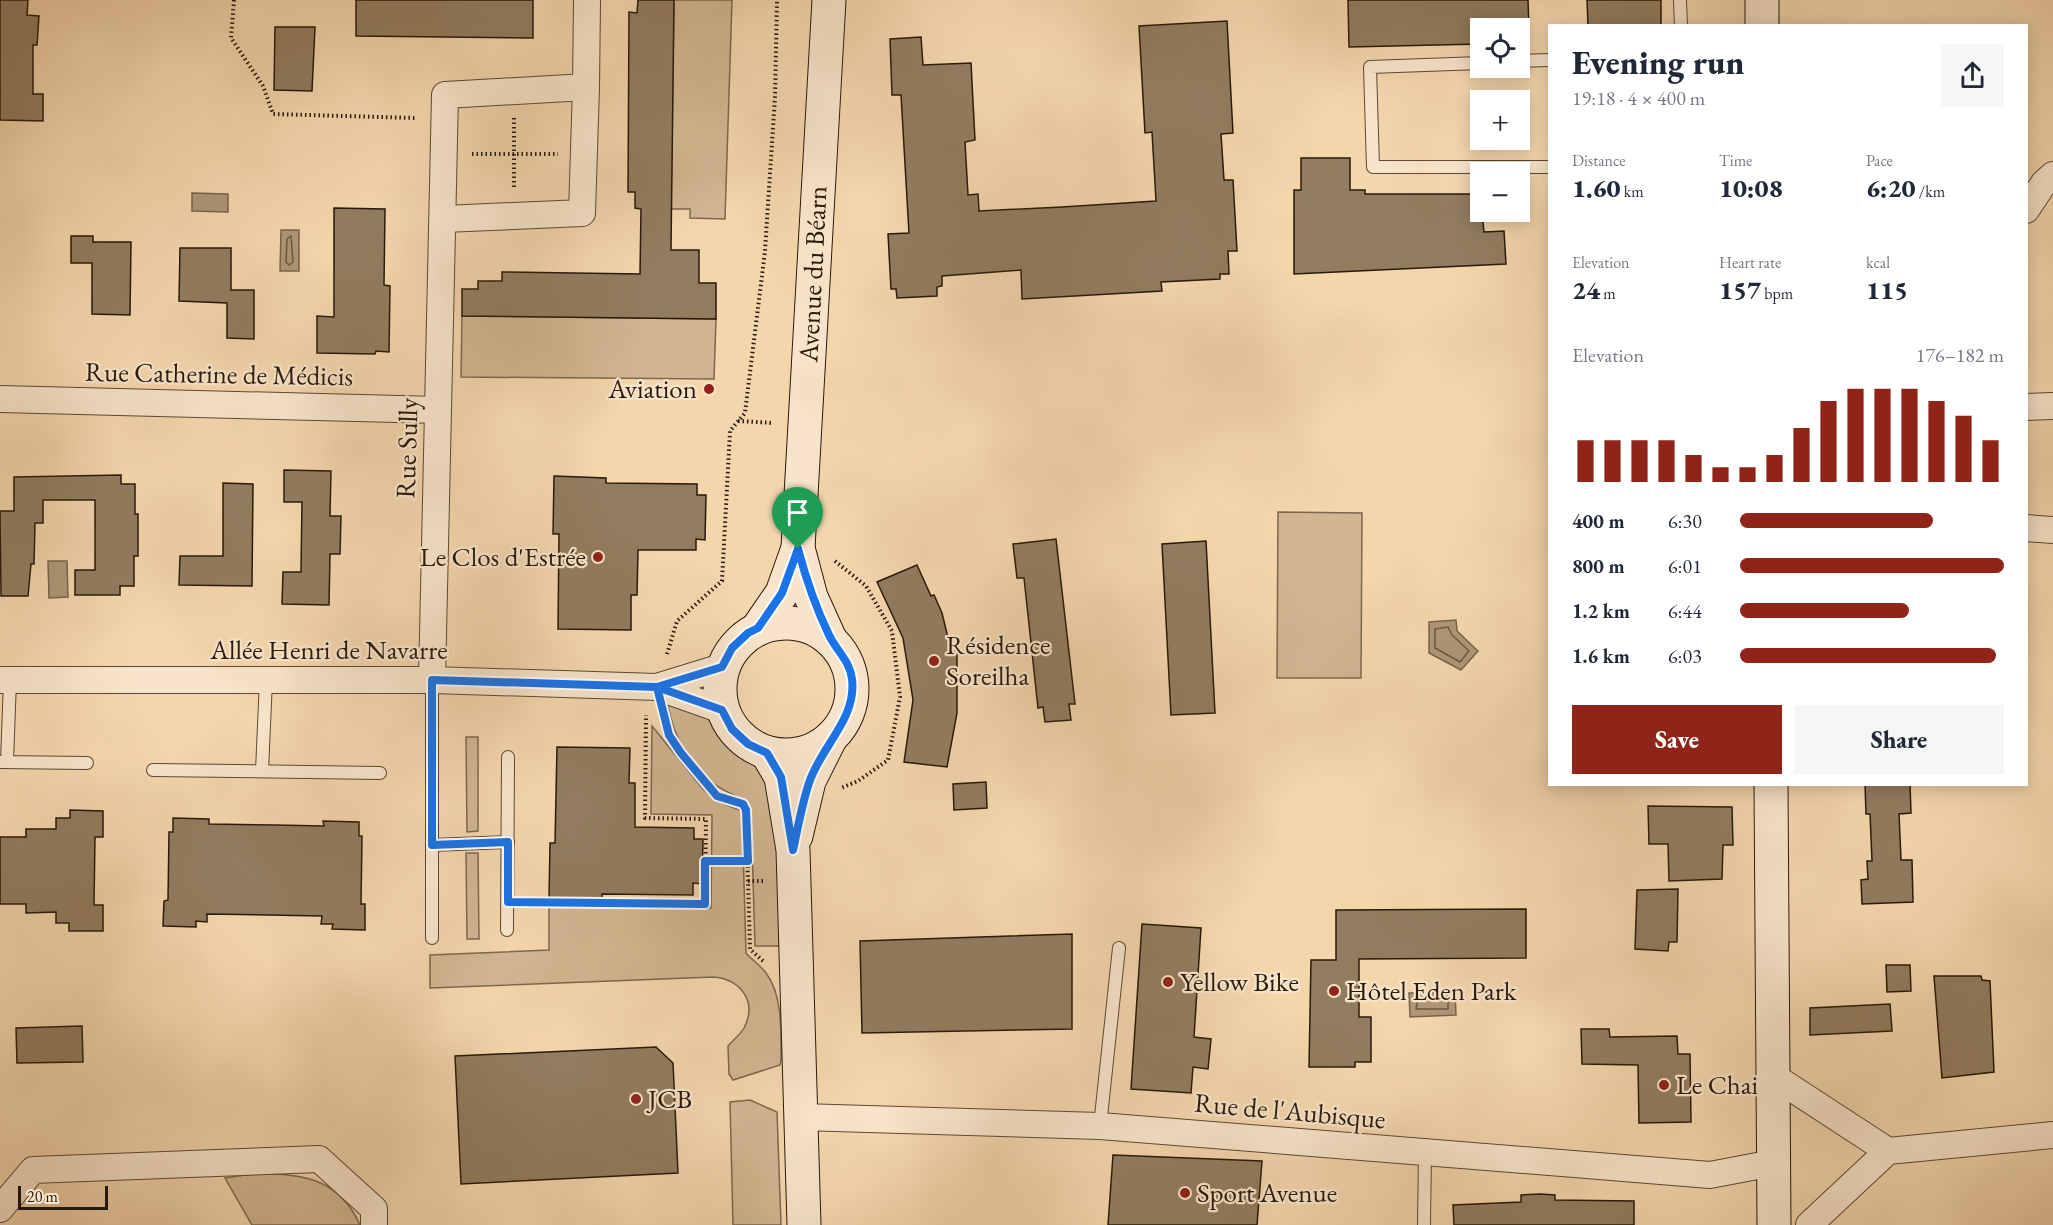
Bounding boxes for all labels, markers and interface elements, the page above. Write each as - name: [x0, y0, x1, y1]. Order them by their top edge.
- map controls: [1470, 18, 1530, 222]
- button: locate: [1470, 18, 1530, 78]
- text: Evening run: [1572, 41, 1744, 84]
- button: share: [1941, 44, 2004, 107]
- text: 19:18 · 4 × 400 m: [1572, 85, 1705, 111]
- button: +: [1470, 90, 1530, 150]
- text: Distance: [1572, 150, 1625, 171]
- text: Time: [1719, 150, 1752, 171]
- text: Pace: [1866, 150, 1893, 171]
- button: −: [1470, 162, 1530, 222]
- text: 1.60: [1572, 171, 1621, 205]
- text: 10:08: [1719, 171, 1783, 205]
- text: 6:20: [1866, 171, 1916, 205]
- text: km: [1621, 181, 1644, 202]
- text: /km: [1916, 181, 1945, 202]
- street label: Avenue du Béarn: [790, 185, 835, 364]
- text: Elevation: [1572, 252, 1630, 273]
- text: Heart rate: [1719, 252, 1781, 273]
- text: kcal: [1866, 252, 1890, 273]
- text: 24: [1572, 273, 1600, 307]
- text: 157: [1719, 273, 1761, 307]
- text: 115: [1866, 273, 1908, 307]
- text: m: [1600, 283, 1616, 304]
- text: bpm: [1761, 283, 1793, 304]
- text: Elevation: [1572, 342, 1644, 368]
- text: 176–182 m: [1916, 342, 2004, 368]
- street label: Rue Catherine de Médicis: [85, 354, 353, 393]
- place label: Aviation: [607, 371, 697, 406]
- marker: Aviation: [702, 382, 716, 396]
- street label: Rue Sully: [387, 397, 426, 499]
- pin: [772, 487, 823, 549]
- icon: arrive: [781, 496, 814, 529]
- text: 400 m: [1572, 508, 1625, 534]
- text: 6:30: [1668, 508, 1702, 534]
- place label: Le Clos d'Estrée: [420, 539, 586, 574]
- marker: Le Clos d'Estrée: [591, 550, 605, 564]
- text: 800 m: [1572, 553, 1625, 579]
- text: 6:01: [1668, 553, 1702, 579]
- text: 1.2 km: [1572, 598, 1630, 624]
- text: 6:44: [1668, 598, 1702, 624]
- place label: Résidence Soreilha: [946, 627, 1051, 693]
- street label: Allée Henri de Navarre: [209, 632, 448, 667]
- text: 1.6 km: [1572, 643, 1630, 669]
- text: 6:03: [1668, 643, 1702, 669]
- marker: Résidence Soreilha: [927, 654, 941, 668]
- button: Save: [1572, 705, 1782, 774]
- button: Share: [1794, 705, 2004, 774]
- place label: Yellow Bike: [1180, 964, 1299, 999]
- place label: Hôtel Eden Park: [1346, 973, 1517, 1008]
- marker: Yellow Bike: [1161, 975, 1175, 989]
- marker: Hôtel Eden Park: [1327, 984, 1341, 998]
- place label: Le Chai: [1676, 1067, 1759, 1102]
- marker: Le Chai: [1657, 1078, 1671, 1092]
- place label: JCB: [646, 1081, 692, 1116]
- street label: Rue de l'Aubisque: [1193, 1085, 1387, 1136]
- marker: JCB: [629, 1092, 643, 1106]
- place label: Sport Avenue: [1197, 1175, 1337, 1210]
- scale bar: [18, 1183, 108, 1210]
- text: 20 m: [27, 1186, 58, 1207]
- marker: Sport Avenue: [1178, 1186, 1192, 1200]

